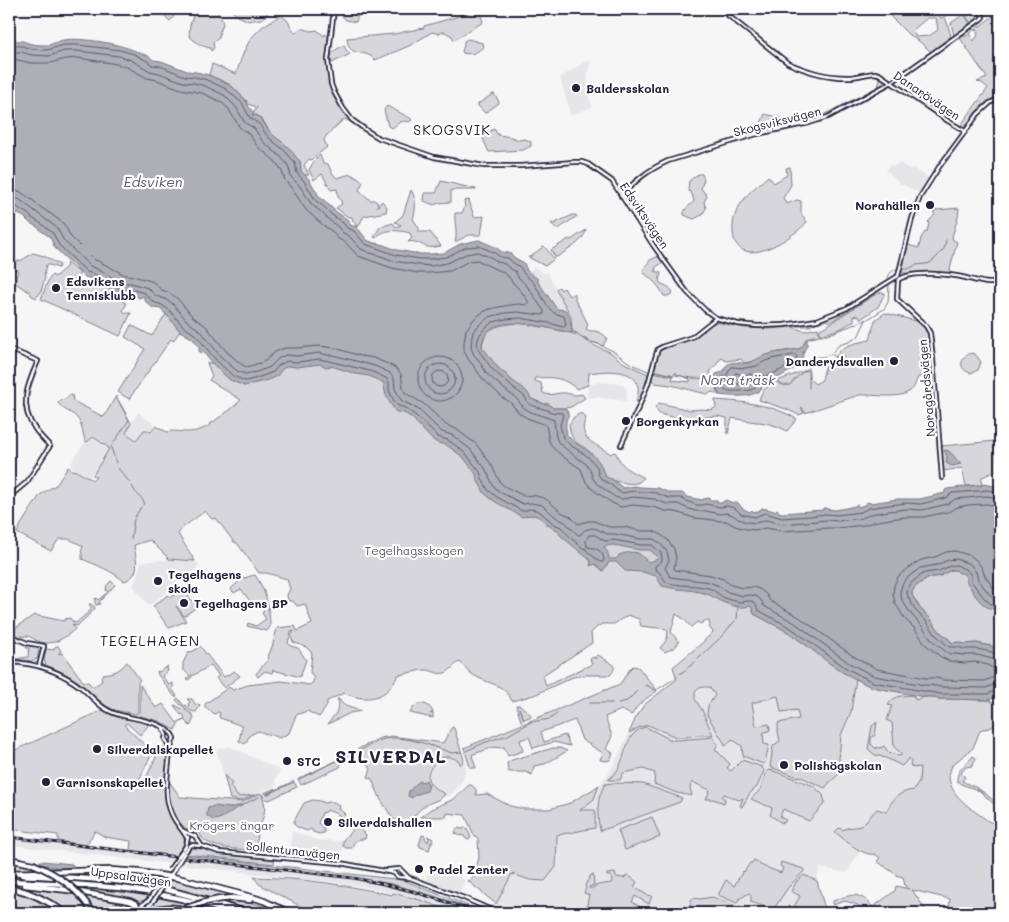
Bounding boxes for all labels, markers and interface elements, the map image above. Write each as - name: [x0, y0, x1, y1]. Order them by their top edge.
- street label: Danarövägen: [890, 67, 964, 123]
- place label: Baldersskolan: [586, 80, 669, 96]
- marker: Baldersskolan: [570, 82, 582, 94]
- street label: Skogsviksvägen: [732, 102, 822, 140]
- district label: SKOGSVIK: [413, 120, 491, 139]
- water label: Edsviken: [123, 172, 183, 191]
- street label: Edsviksvägen: [617, 179, 673, 251]
- place label: Norahällen: [855, 197, 920, 213]
- marker: Norahällen: [924, 199, 936, 211]
- place label: Edsvikens Tennisklubb: [66, 273, 136, 303]
- marker: Edsvikens Tennisklubb: [50, 282, 62, 294]
- street label: Noragårdsvägen: [914, 339, 938, 437]
- place label: Danderydsvallen: [786, 353, 884, 369]
- marker: Danderydsvallen: [888, 355, 900, 367]
- water label: Nora träsk: [700, 370, 776, 389]
- place label: Borgenkyrkan: [636, 413, 719, 429]
- marker: Borgenkyrkan: [620, 415, 632, 427]
- park label: Tegelhagsskogen: [365, 542, 463, 558]
- place label: Tegelhagens skola: [168, 566, 241, 596]
- marker: Tegelhagens skola: [152, 575, 164, 587]
- place label: Tegelhagens BP: [194, 595, 288, 611]
- marker: Tegelhagens BP: [178, 597, 190, 609]
- district label: TEGELHAGEN: [100, 631, 200, 650]
- place label: Silverdalskapellet: [107, 741, 213, 757]
- marker: Silverdalskapellet: [91, 743, 103, 755]
- district label: SILVERDAL: [335, 744, 447, 768]
- place label: STC: [297, 753, 321, 769]
- marker: STC: [281, 755, 293, 767]
- place label: Polishögskolan: [794, 757, 882, 773]
- marker: Polishögskolan: [778, 759, 790, 771]
- place label: Garnisonskapellet: [56, 774, 164, 790]
- marker: Garnisonskapellet: [40, 776, 52, 788]
- place label: Silverdalshallen: [338, 814, 432, 830]
- marker: Silverdalshallen: [322, 816, 334, 828]
- park label: Krögers ängar: [189, 817, 275, 833]
- street label: Sollentunavägen: [245, 837, 341, 863]
- place label: Padel Zenter: [429, 861, 508, 877]
- street label: Uppsalavägen: [90, 862, 172, 890]
- marker: Padel Zenter: [413, 863, 425, 875]

